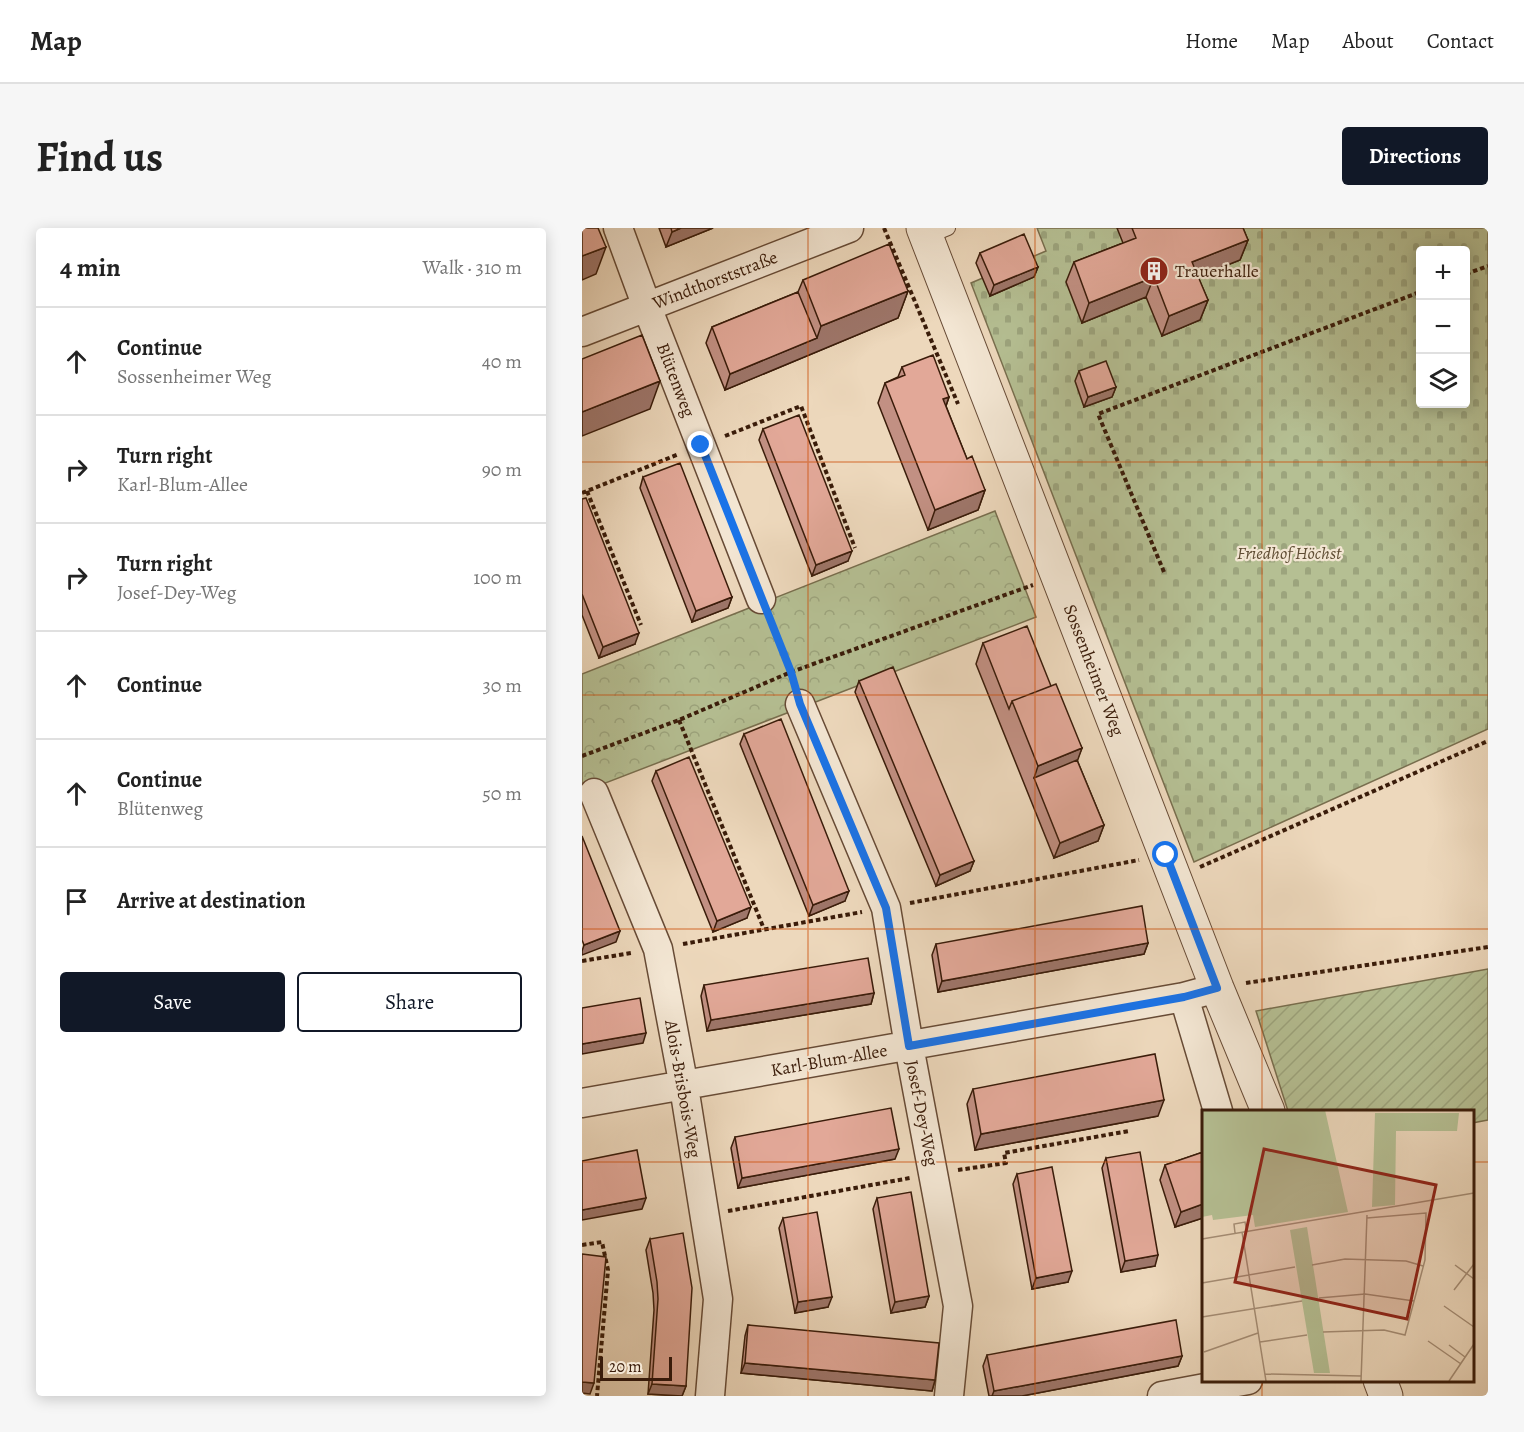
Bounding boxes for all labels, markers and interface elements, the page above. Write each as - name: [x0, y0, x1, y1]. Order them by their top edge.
- text: Map: [30, 22, 82, 60]
- text: Home: [1185, 27, 1238, 55]
- text: Map: [1271, 27, 1309, 55]
- text: About: [1342, 27, 1394, 55]
- text: Contact: [1427, 27, 1494, 55]
- button: Directions: [1342, 127, 1488, 185]
- text: Find us: [36, 128, 163, 185]
- street label: Windthorststraße: [648, 245, 781, 315]
- map controls: [1416, 246, 1470, 408]
- button: +: [1416, 246, 1470, 300]
- text: 4 min: [60, 250, 121, 285]
- text: Walk · 310 m: [423, 254, 522, 281]
- building icon: Trauerhalle: [1138, 255, 1170, 287]
- place label: Trauerhalle: [1175, 259, 1259, 283]
- button: −: [1416, 300, 1470, 354]
- text: Continue: [117, 333, 202, 363]
- street label: Blütenweg: [651, 339, 701, 421]
- icon: ahead: [60, 345, 93, 378]
- text: 40 m: [482, 348, 522, 375]
- button: layers: [1416, 354, 1470, 408]
- text: Sossenheimer Weg: [117, 363, 272, 390]
- route end: [687, 431, 713, 457]
- text: Turn right: [117, 441, 213, 471]
- icon: right: [60, 453, 93, 486]
- text: 90 m: [482, 456, 522, 483]
- text: Karl-Blum-Allee: [117, 471, 248, 498]
- park label: Friedhof Höchst: [1237, 541, 1342, 565]
- text: Turn right: [117, 549, 213, 579]
- icon: right: [60, 561, 93, 594]
- text: 100 m: [473, 564, 522, 591]
- text: Josef-Dey-Weg: [117, 579, 237, 606]
- street label: Sossenheimer Weg: [1058, 601, 1130, 739]
- icon: ahead: [60, 669, 93, 702]
- text: Continue: [117, 670, 202, 700]
- text: 30 m: [482, 672, 522, 699]
- text: Continue: [117, 765, 202, 795]
- icon: ahead: [60, 777, 93, 810]
- text: 50 m: [482, 780, 522, 807]
- text: Blütenweg: [117, 795, 203, 822]
- route start: [1152, 841, 1178, 867]
- icon: arrive: [60, 885, 93, 918]
- text: Arrive at destination: [117, 886, 306, 916]
- button: Save: [60, 972, 285, 1032]
- button: Share: [297, 972, 522, 1032]
- street label: Alois-Brisbois-Weg: [659, 1017, 707, 1160]
- street label: Karl-Blum-Allee: [769, 1038, 889, 1082]
- street label: Josef-Dey-Weg: [900, 1058, 944, 1168]
- inset map: [1202, 1110, 1473, 1381]
- scale bar: [600, 1354, 672, 1382]
- text: 20 m: [609, 1356, 642, 1378]

